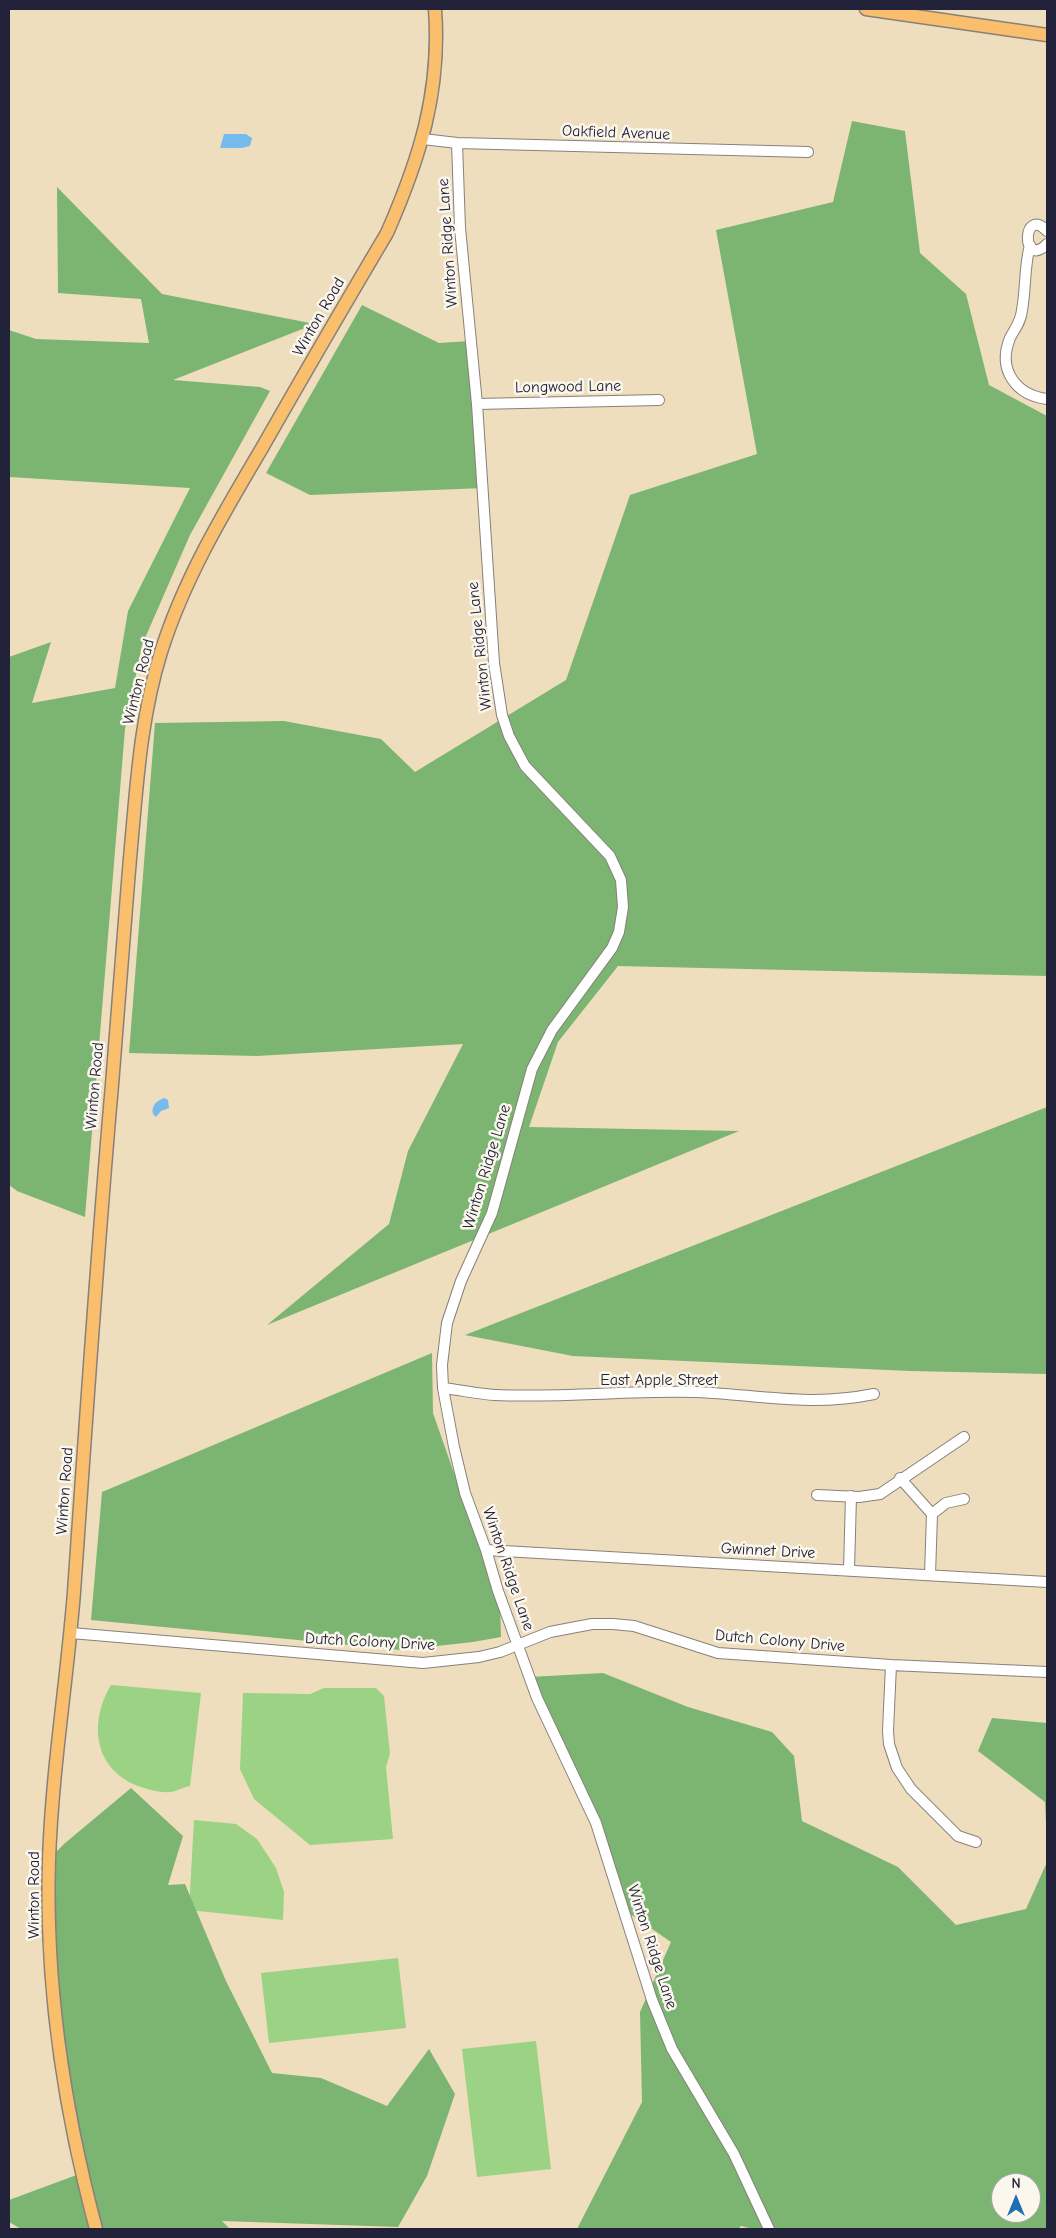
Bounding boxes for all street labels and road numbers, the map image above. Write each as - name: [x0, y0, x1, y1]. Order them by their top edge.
- street label: Oakfield Avenue: [561, 122, 671, 144]
- street label: Winton Ridge Lane: [434, 178, 462, 308]
- street label: Winton Road: [289, 274, 349, 360]
- street label: Longwood Lane: [515, 376, 621, 398]
- street label: Winton Ridge Lane: [464, 581, 496, 711]
- street label: Winton Road: [119, 637, 159, 727]
- street label: Winton Road: [82, 1041, 108, 1131]
- street label: Winton Ridge Lane: [459, 1102, 515, 1232]
- street label: East Apple Street: [600, 1370, 718, 1390]
- street label: Winton Road: [52, 1447, 78, 1535]
- street label: Winton Ridge Lane: [478, 1505, 538, 1633]
- street label: Gwinnet Drive: [720, 1539, 816, 1563]
- street label: Dutch Colony Drive: [714, 1626, 846, 1656]
- street label: Dutch Colony Drive: [305, 1629, 435, 1655]
- street label: Winton Road: [24, 1851, 44, 1939]
- street label: Winton Ridge Lane: [623, 1882, 681, 2012]

